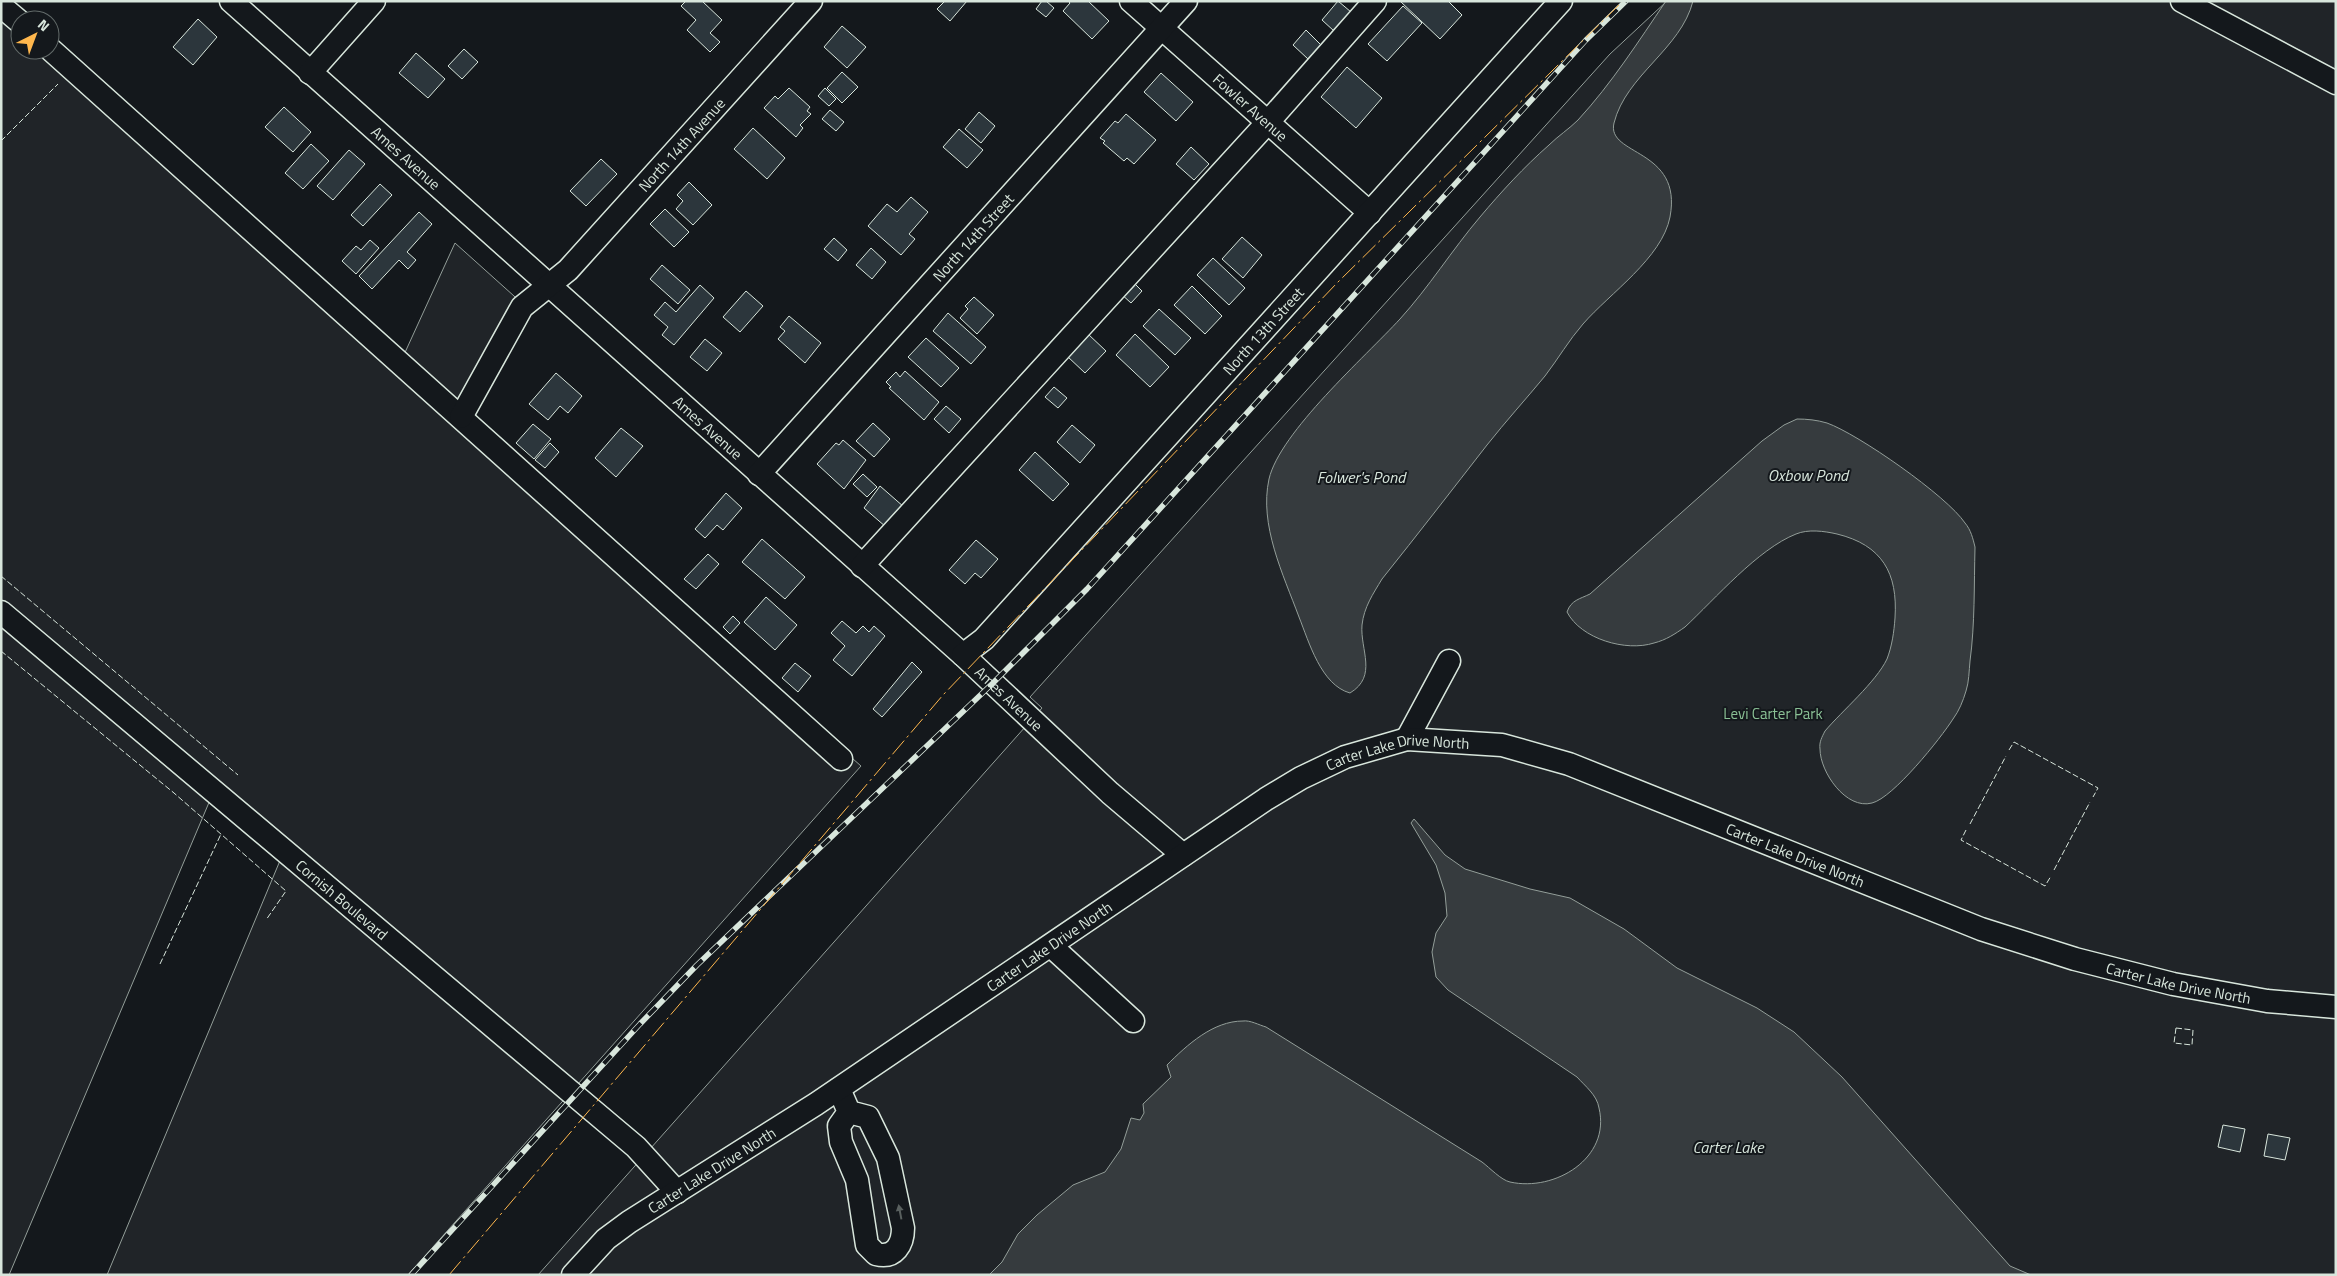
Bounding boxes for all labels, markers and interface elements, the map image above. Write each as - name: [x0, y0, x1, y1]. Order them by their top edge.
- north arrow: [10, 10, 60, 60]
- text: N: [33, 14, 55, 36]
- street label: Fowler Avenue: [1208, 68, 1293, 147]
- street label: North 14th Avenue: [633, 92, 730, 197]
- street label: Ames Avenue: [366, 120, 446, 195]
- street label: North 14th Street: [927, 187, 1019, 286]
- street label: North 13th Street: [1217, 281, 1309, 380]
- street label: Ames Avenue: [668, 390, 748, 465]
- water label: Oxbow Pond: [1768, 463, 1850, 487]
- water label: Folwer's Pond: [1317, 465, 1407, 489]
- street label: Ames Avenue: [970, 660, 1049, 736]
- park label: Levi Carter Park: [1723, 702, 1823, 725]
- street label: Carter Lake Drive North: [1322, 727, 1470, 776]
- street label: Carter Lake Drive North: [1723, 817, 1868, 893]
- street label: Cornish Boulevard: [291, 854, 393, 945]
- street label: Carter Lake Drive North: [981, 895, 1116, 997]
- street label: Carter Lake Drive North: [2104, 956, 2253, 1009]
- street label: Carter Lake Drive North: [643, 1121, 780, 1219]
- water label: Carter Lake: [1692, 1135, 1765, 1159]
- one-way arrow: [896, 1204, 904, 1219]

